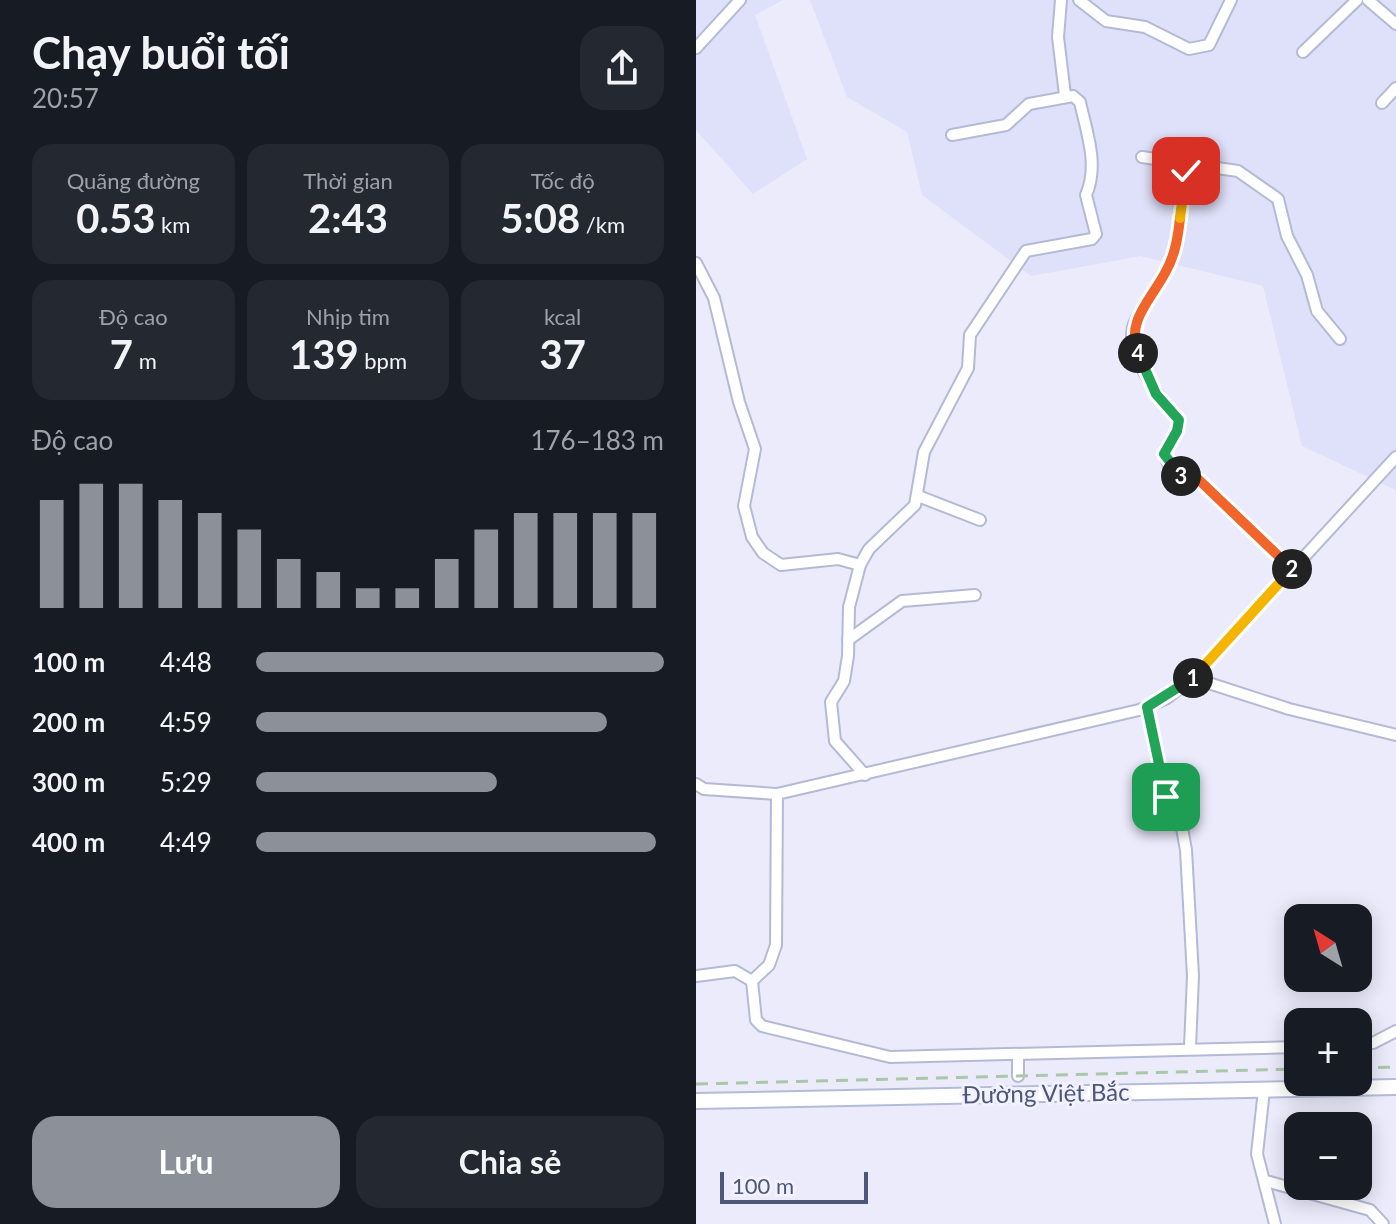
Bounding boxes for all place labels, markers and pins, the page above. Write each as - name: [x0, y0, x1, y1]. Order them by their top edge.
- pin: [1152, 137, 1220, 205]
- pin: 4: [1118, 333, 1158, 373]
- pin: 3: [1161, 456, 1201, 496]
- pin: 2: [1272, 549, 1312, 589]
- pin: 1: [1173, 658, 1213, 698]
- pin: [1132, 763, 1200, 831]

